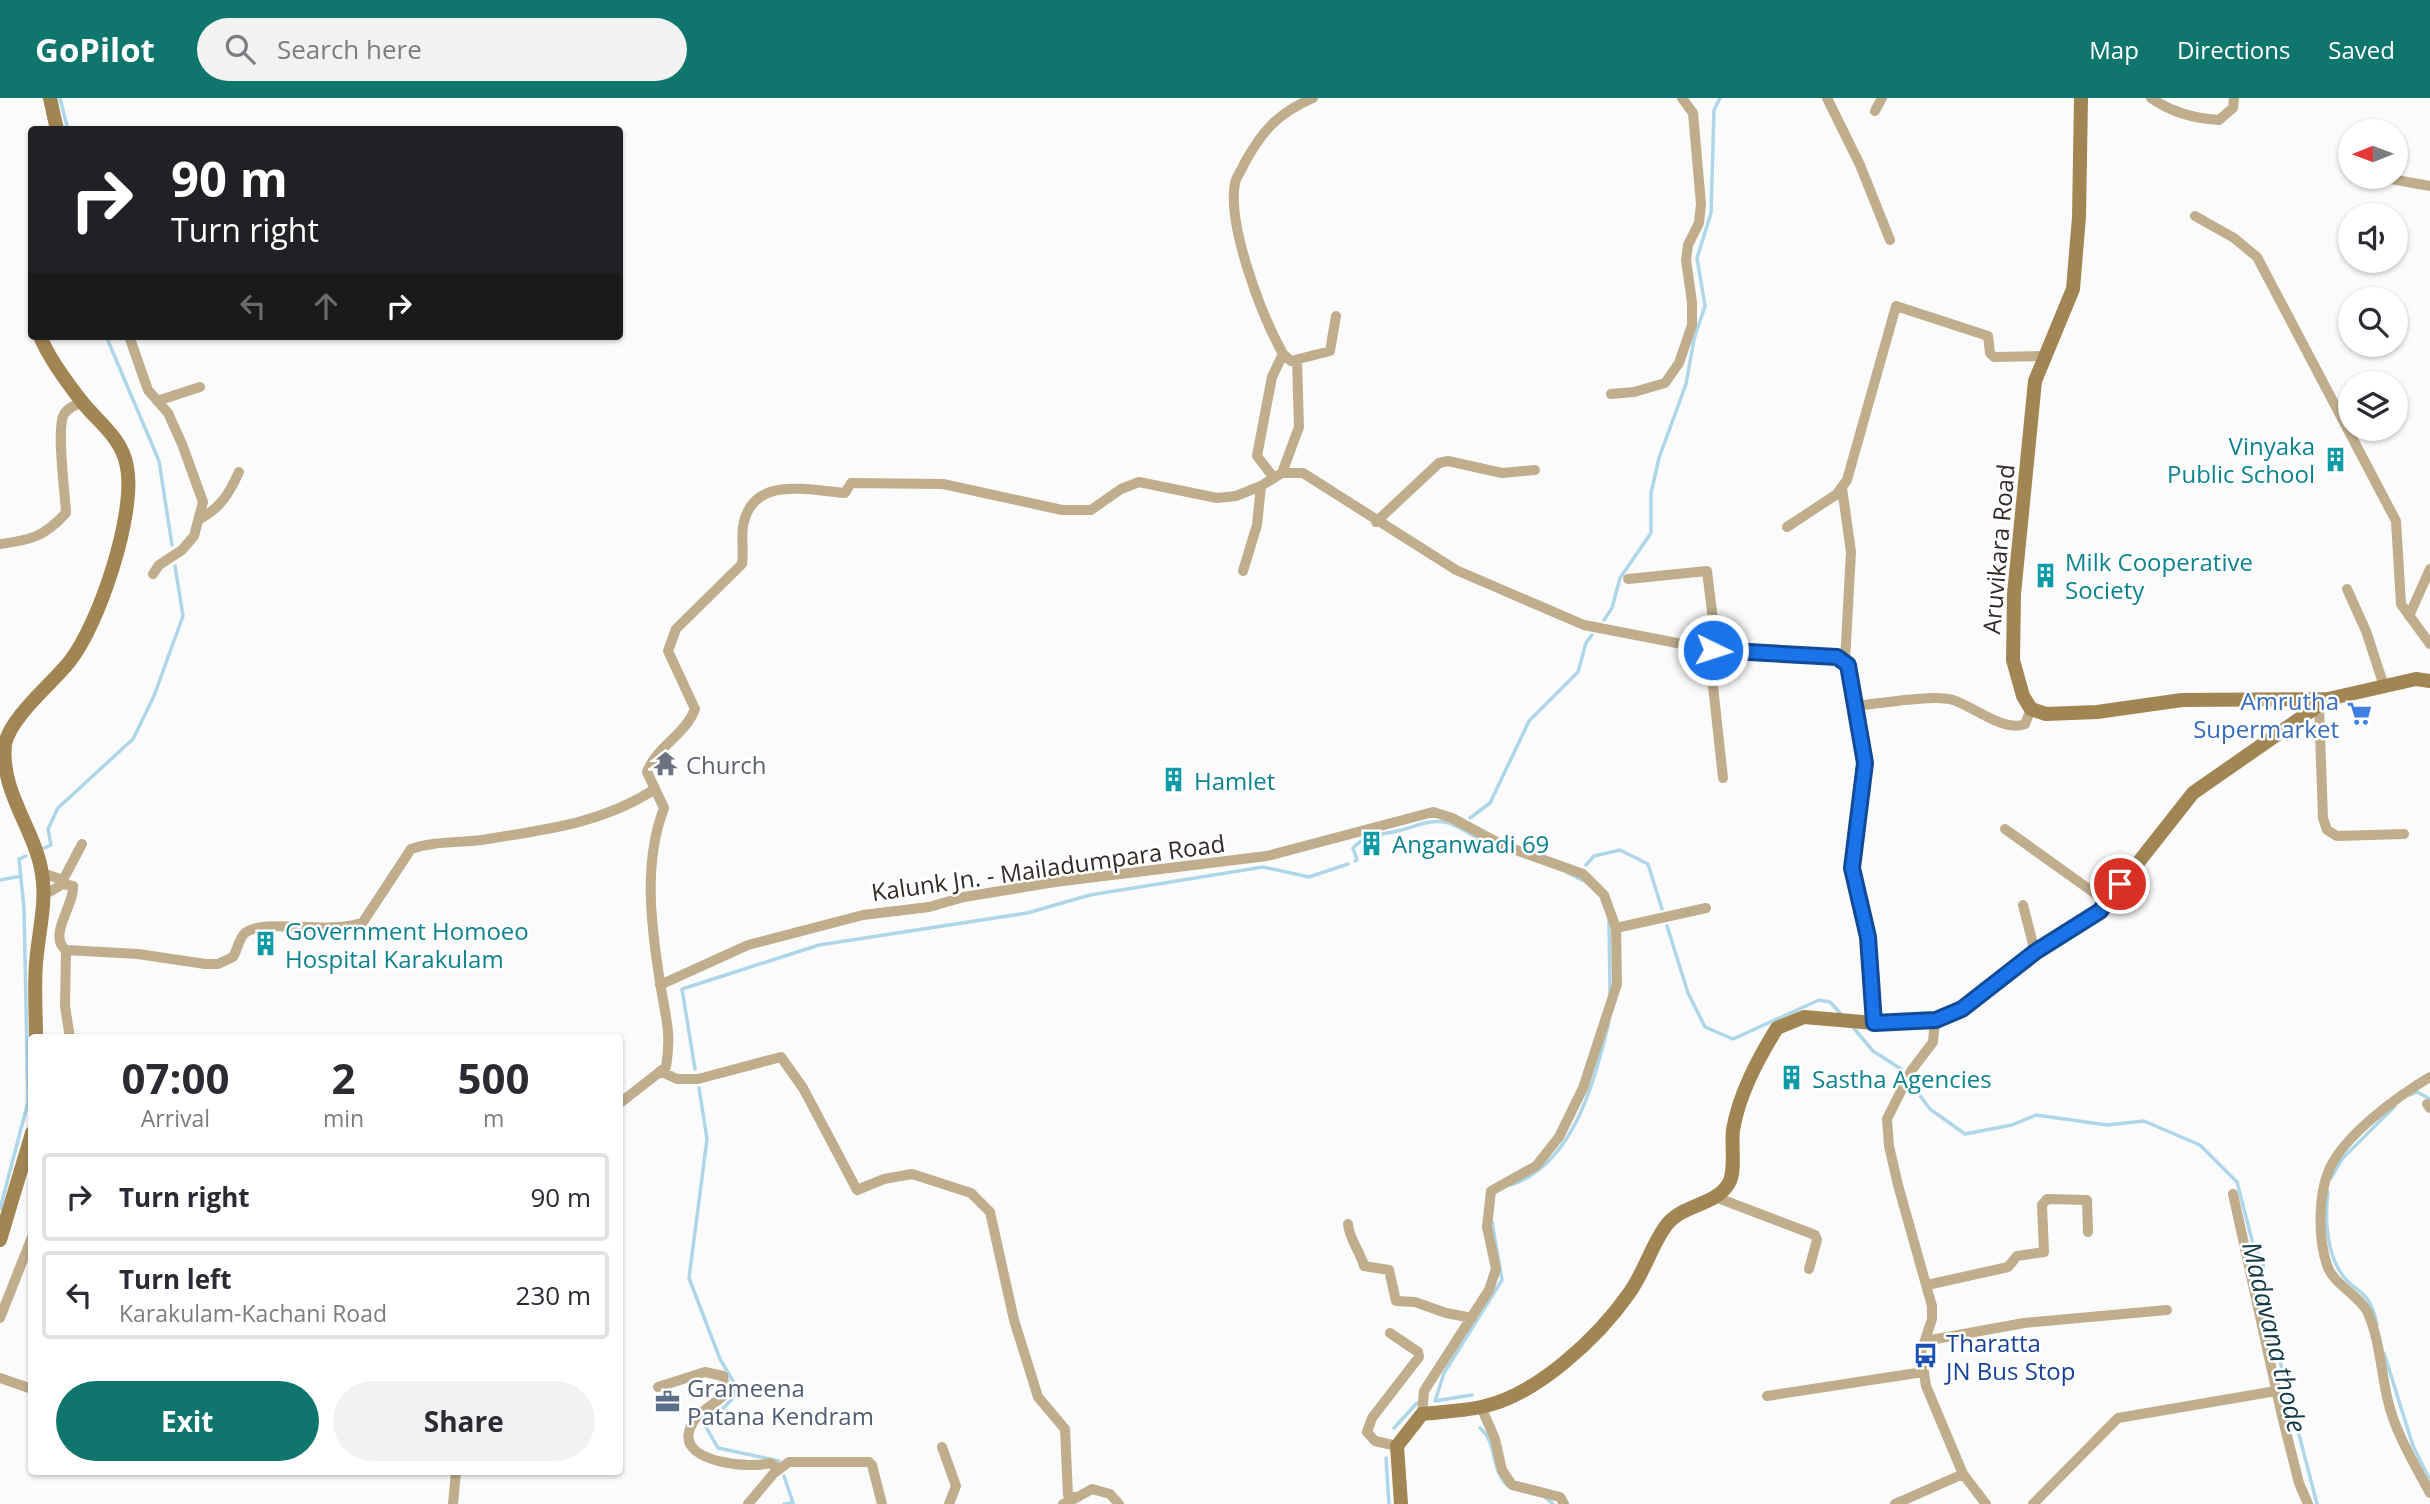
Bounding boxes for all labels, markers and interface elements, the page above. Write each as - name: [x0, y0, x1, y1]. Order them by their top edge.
- search box: [197, 18, 687, 81]
- text: GoPilot: [35, 27, 155, 72]
- icon: search: [221, 30, 259, 68]
- text: Search here: [277, 31, 422, 67]
- text: Map: [2089, 33, 2139, 66]
- text: Directions: [2177, 33, 2290, 66]
- text: Saved: [2328, 33, 2395, 66]
- north arrow: [2338, 119, 2408, 189]
- map controls: [2338, 119, 2408, 441]
- text: 90 m: [171, 145, 288, 211]
- icon: right: [56, 154, 147, 245]
- button: sound: [2338, 203, 2408, 273]
- text: Turn right: [171, 208, 319, 251]
- icon: left: [234, 287, 272, 325]
- icon: ahead: [307, 287, 345, 325]
- icon: right: [380, 287, 418, 325]
- button: search: [2338, 287, 2408, 357]
- button: layers: [2338, 371, 2408, 441]
- place label: Vinyaka Public School: [2167, 429, 2315, 490]
- building icon: Vinyaka Public School: [2321, 445, 2349, 473]
- street label: Aruvikara Road: [1974, 463, 2022, 635]
- place label: Milk Cooperative Society: [2065, 545, 2253, 606]
- building icon: Milk Cooperative Society: [2031, 561, 2059, 589]
- position arrow: [1676, 613, 1750, 687]
- place label: Amrutha Supermarket: [2193, 684, 2339, 745]
- supermarket icon: Amrutha Supermarket: [2345, 700, 2373, 728]
- place label: Church: [686, 748, 767, 781]
- temple icon: Church: [652, 750, 680, 778]
- place label: Hamlet: [1194, 764, 1275, 797]
- building icon: Hamlet: [1160, 766, 1188, 794]
- street label: Kalunk Jn. - Mailadumpara Road: [869, 826, 1227, 908]
- place label: Anganwadi 69: [1392, 827, 1549, 860]
- building icon: Anganwadi 69: [1358, 829, 1386, 857]
- pin: [2090, 854, 2150, 914]
- icon: arrive: [2101, 865, 2139, 903]
- place label: Government Homoeo Hospital Karakulam: [285, 914, 529, 975]
- building icon: Government Homoeo Hospital Karakulam: [251, 930, 279, 958]
- text: 07:00: [121, 1049, 229, 1106]
- text: 2: [331, 1049, 356, 1106]
- text: 500: [458, 1049, 530, 1106]
- place label: Sastha Agencies: [1812, 1062, 1992, 1095]
- building icon: Sastha Agencies: [1778, 1064, 1806, 1092]
- text: Arrival: [141, 1102, 210, 1134]
- text: min: [323, 1102, 364, 1134]
- text: m: [483, 1102, 504, 1134]
- icon: right: [60, 1178, 98, 1216]
- text: Turn right: [119, 1179, 250, 1215]
- text: 90 m: [530, 1179, 591, 1215]
- water label: Madavana thode: [2234, 1238, 2316, 1436]
- text: Turn left: [119, 1261, 231, 1297]
- icon: left: [60, 1276, 98, 1314]
- text: 230 m: [516, 1277, 591, 1313]
- text: Karakulam-Kachani Road: [119, 1297, 387, 1329]
- place label: Tharatta JN Bus Stop: [1944, 1326, 2075, 1387]
- bus stop icon: Tharatta JN Bus Stop: [1912, 1342, 1940, 1370]
- place label: Grameena Patana Kendram: [687, 1371, 874, 1432]
- button: Exit: [56, 1381, 319, 1461]
- button: Share: [333, 1381, 595, 1461]
- office icon: Grameena Patana Kendram: [653, 1387, 681, 1415]

